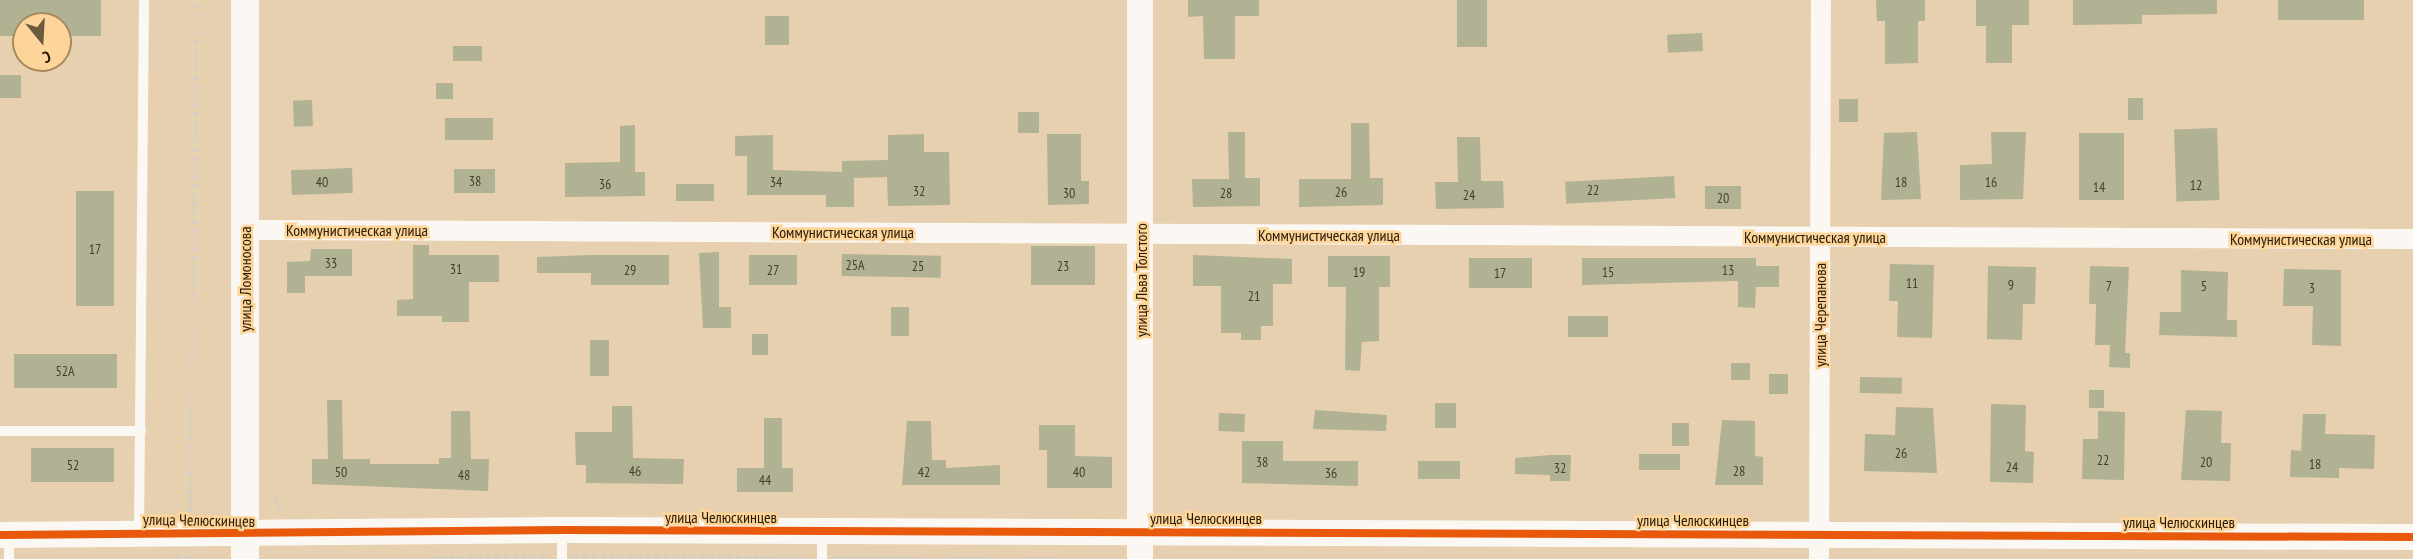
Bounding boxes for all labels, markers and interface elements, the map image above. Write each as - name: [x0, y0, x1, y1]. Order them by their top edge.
- north arrow: [12, 12, 72, 72]
- text: С: [40, 47, 54, 68]
- house number: 38: [469, 173, 481, 189]
- house number: 40: [316, 174, 328, 190]
- house number: 34: [770, 174, 782, 190]
- house number: 18: [1895, 174, 1907, 190]
- house number: 16: [1985, 174, 1997, 190]
- house number: 36: [599, 176, 611, 192]
- house number: 12: [2190, 177, 2202, 193]
- house number: 14: [2093, 179, 2105, 195]
- house number: 22: [1587, 182, 1599, 198]
- house number: 32: [913, 183, 925, 199]
- house number: 26: [1335, 184, 1347, 200]
- house number: 30: [1063, 185, 1075, 201]
- house number: 28: [1220, 185, 1232, 201]
- house number: 24: [1463, 187, 1475, 203]
- house number: 20: [1717, 190, 1729, 206]
- street label: Коммунистическая улица: [286, 220, 428, 240]
- street label: Коммунистическая улица: [772, 222, 914, 242]
- street label: улица Льва Толстого: [1131, 223, 1151, 337]
- street label: Коммунистическая улица: [1258, 225, 1400, 245]
- street label: улица Ломоносова: [235, 226, 255, 332]
- street label: Коммунистическая улица: [1744, 227, 1886, 247]
- street label: Коммунистическая улица: [2230, 229, 2372, 249]
- house number: 17: [89, 241, 101, 257]
- house number: 33: [325, 255, 337, 271]
- house number: 25А: [845, 257, 865, 273]
- house number: 25: [912, 258, 924, 274]
- house number: 23: [1057, 258, 1069, 274]
- house number: 31: [450, 261, 462, 277]
- house number: 29: [624, 262, 636, 278]
- house number: 27: [767, 262, 779, 278]
- house number: 13: [1722, 262, 1734, 278]
- street label: улица Черепанова: [1810, 263, 1830, 367]
- house number: 19: [1353, 264, 1365, 280]
- house number: 15: [1602, 264, 1614, 280]
- house number: 17: [1494, 265, 1506, 281]
- house number: 11: [1906, 275, 1918, 291]
- house number: 9: [2008, 277, 2014, 293]
- house number: 7: [2106, 278, 2112, 294]
- house number: 5: [2201, 278, 2207, 294]
- house number: 3: [2309, 280, 2315, 296]
- house number: 21: [1248, 288, 1260, 304]
- house number: 52А: [55, 363, 75, 379]
- house number: 26: [1895, 445, 1907, 461]
- house number: 22: [2097, 452, 2109, 468]
- house number: 38: [1256, 454, 1268, 470]
- house number: 20: [2200, 454, 2212, 470]
- house number: 18: [2309, 456, 2321, 472]
- house number: 52: [67, 457, 79, 473]
- house number: 24: [2006, 459, 2018, 475]
- house number: 32: [1554, 460, 1566, 476]
- house number: 46: [629, 463, 641, 479]
- house number: 28: [1733, 463, 1745, 479]
- house number: 50: [335, 464, 347, 480]
- house number: 42: [918, 464, 930, 480]
- house number: 40: [1073, 464, 1085, 480]
- house number: 36: [1325, 465, 1337, 481]
- house number: 48: [458, 467, 470, 483]
- house number: 44: [759, 472, 771, 488]
- street label: улица Челюскинцев: [665, 507, 777, 527]
- street label: улица Челюскинцев: [1150, 508, 1262, 528]
- street label: улица Челюскинцев: [143, 509, 255, 531]
- street label: улица Челюскинцев: [1637, 510, 1749, 530]
- street label: улица Челюскинцев: [2123, 512, 2235, 532]

